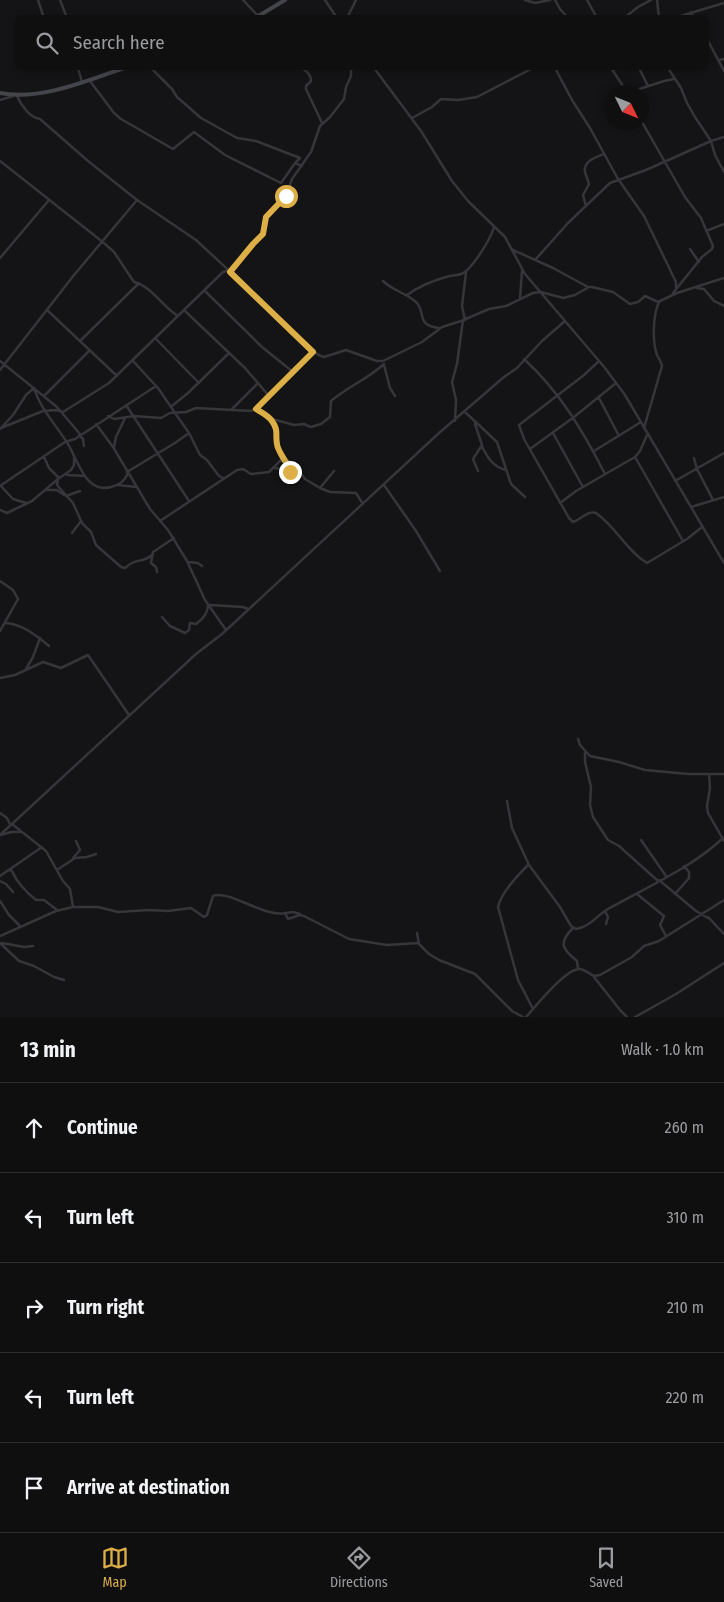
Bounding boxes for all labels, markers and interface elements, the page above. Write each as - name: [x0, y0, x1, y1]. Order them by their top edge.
- search box: [15, 15, 709, 70]
- icon: search: [33, 29, 61, 57]
- text: Search here: [73, 31, 165, 54]
- north arrow: [604, 85, 649, 130]
- route start: [275, 185, 298, 208]
- route end: [279, 461, 302, 484]
- text: 13 min: [20, 1037, 76, 1063]
- text: Walk · 1.0 km: [621, 1040, 704, 1059]
- icon: ahead: [20, 1114, 48, 1142]
- text: Continue: [67, 1116, 138, 1139]
- text: 260 m: [665, 1118, 704, 1137]
- icon: left: [20, 1204, 48, 1232]
- text: Turn left: [67, 1206, 134, 1229]
- text: 310 m: [667, 1208, 704, 1227]
- icon: right: [20, 1294, 48, 1322]
- text: Turn right: [67, 1296, 144, 1319]
- text: 210 m: [667, 1298, 704, 1317]
- icon: left: [20, 1384, 48, 1412]
- text: Turn left: [67, 1386, 134, 1409]
- text: 220 m: [665, 1388, 704, 1407]
- icon: arrive: [20, 1474, 48, 1502]
- text: Arrive at destination: [67, 1476, 230, 1499]
- tab: Map: [101, 1544, 129, 1591]
- tab: Directions: [330, 1544, 388, 1591]
- tab: Saved: [589, 1544, 623, 1591]

